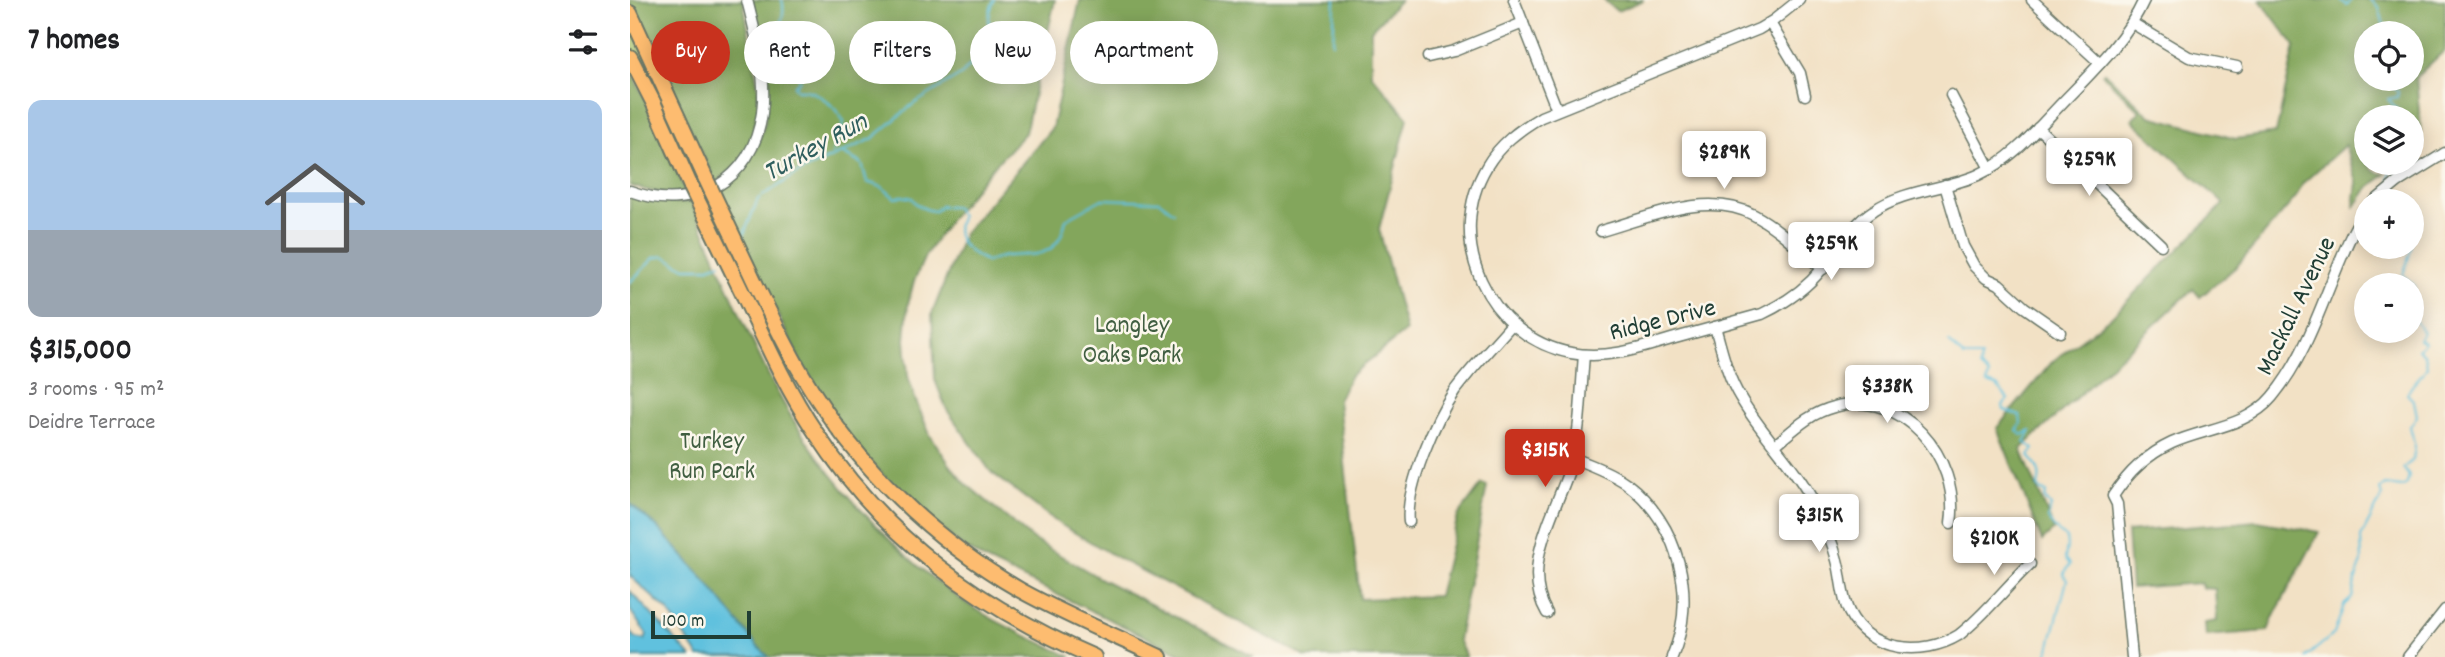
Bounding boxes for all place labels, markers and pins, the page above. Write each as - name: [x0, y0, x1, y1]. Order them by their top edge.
- pin: $289K: [1675, 132, 1773, 191]
- pin: $259K: [2040, 138, 2138, 198]
- pin: $259K: [1782, 222, 1880, 282]
- pin: $338K: [1838, 366, 1936, 425]
- pin: $315K: [1496, 430, 1594, 489]
- pin: $315K: [1770, 494, 1868, 554]
- pin: $210K: [1945, 518, 2043, 577]

